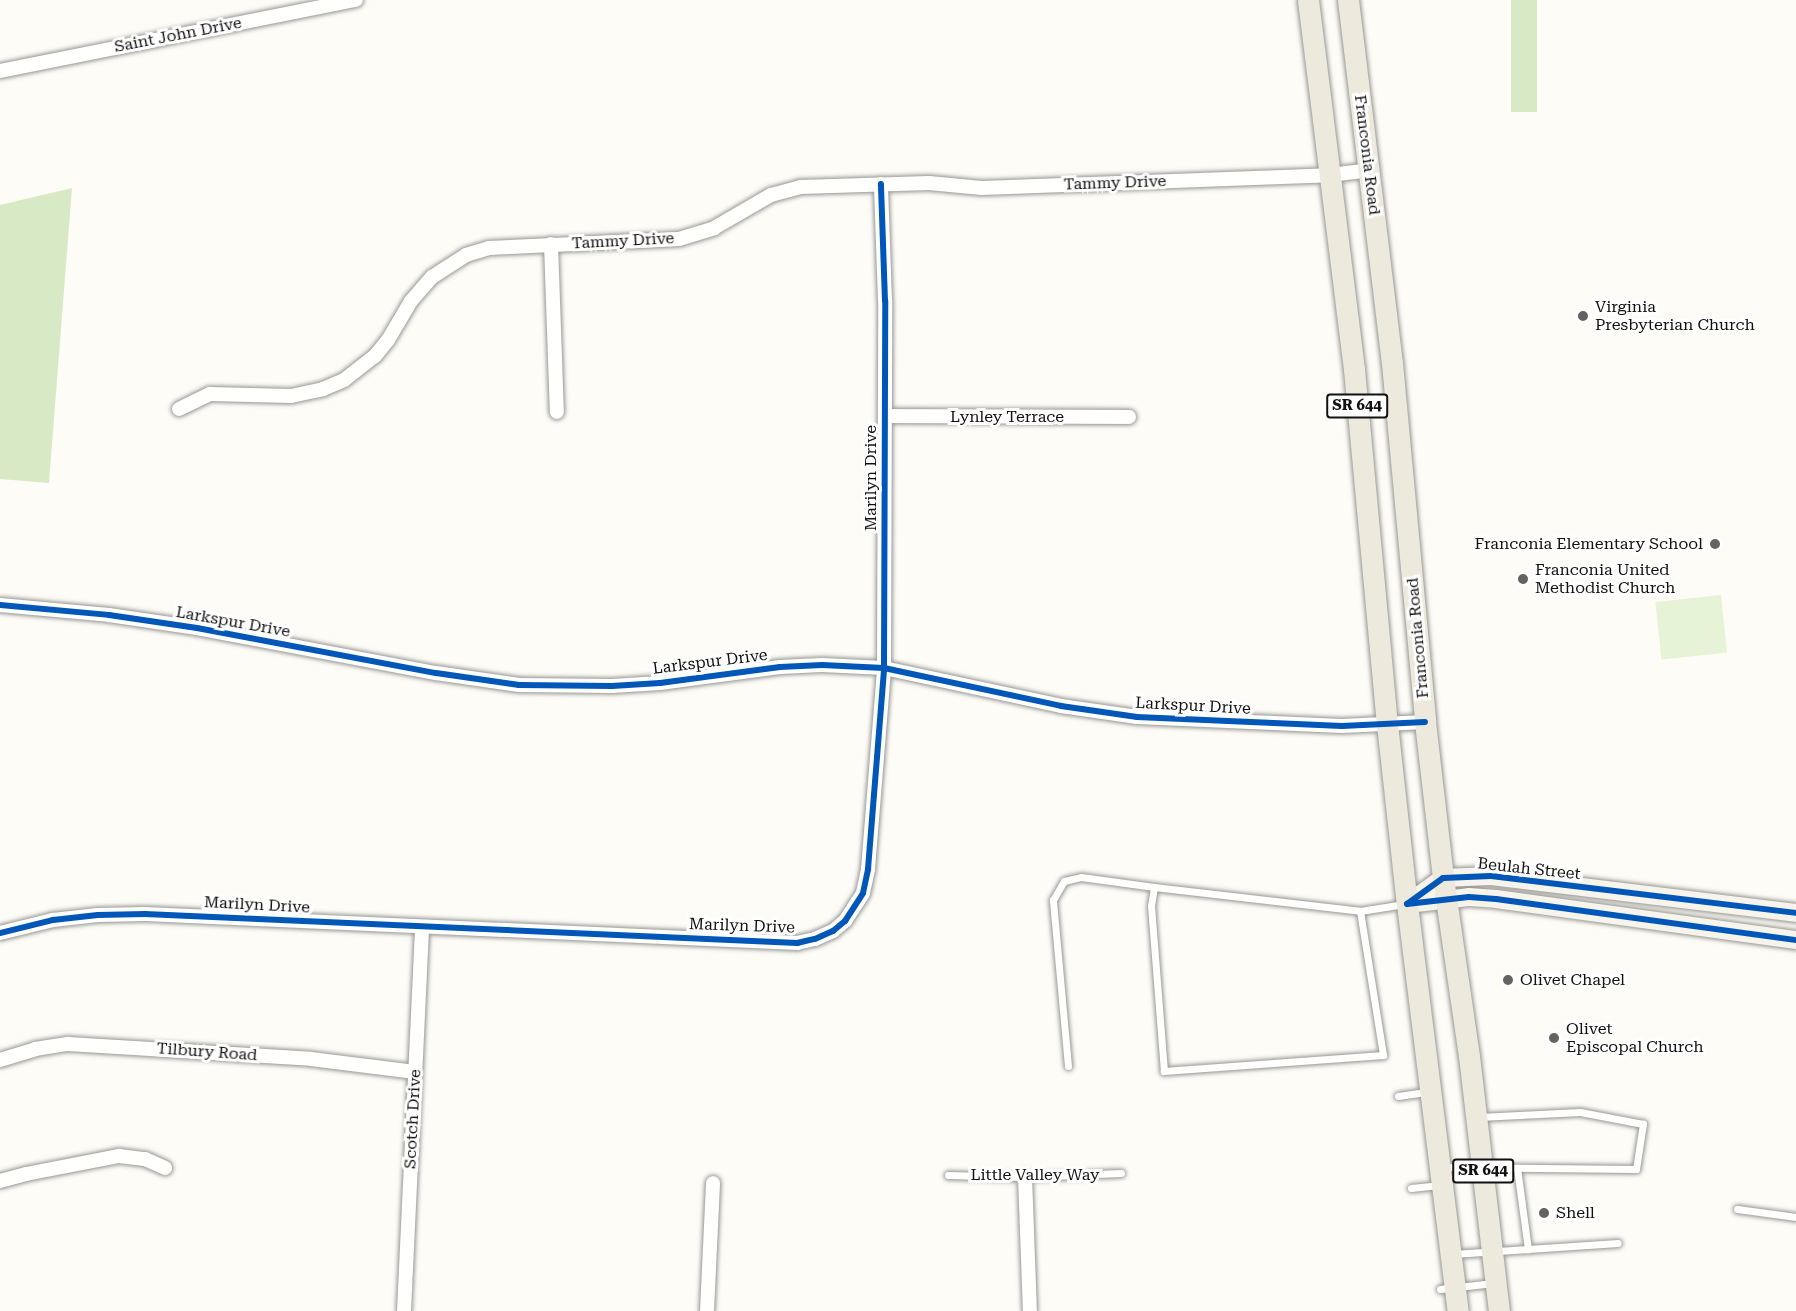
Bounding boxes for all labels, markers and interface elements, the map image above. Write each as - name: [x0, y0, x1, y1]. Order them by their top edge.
- street label: Saint John Drive: [113, 13, 243, 57]
- street label: Franconia Road: [1350, 94, 1384, 216]
- street label: Tammy Drive: [1063, 172, 1167, 194]
- street label: Tammy Drive: [571, 229, 675, 253]
- place label: Virginia Presbyterian Church: [1595, 297, 1755, 335]
- marker: Virginia Presbyterian Church: [1576, 309, 1590, 323]
- road number: SR 644: [1326, 394, 1388, 418]
- street label: Lynley Terrace: [950, 407, 1064, 427]
- street label: Marilyn Drive: [861, 425, 881, 531]
- place label: Franconia Elementary School: [1475, 534, 1703, 554]
- marker: Franconia Elementary School: [1708, 537, 1722, 551]
- place label: Franconia United Methodist Church: [1535, 560, 1675, 598]
- marker: Franconia United Methodist Church: [1516, 572, 1530, 586]
- street label: Franconia Road: [1403, 577, 1433, 699]
- street label: Larkspur Drive: [174, 603, 292, 641]
- street label: Larkspur Drive: [651, 645, 769, 679]
- street label: Larkspur Drive: [1135, 693, 1251, 719]
- street label: Beulah Street: [1477, 854, 1581, 884]
- street label: Marilyn Drive: [204, 893, 310, 917]
- street label: Marilyn Drive: [689, 915, 795, 937]
- place label: Olivet Chapel: [1520, 970, 1625, 990]
- marker: Olivet Chapel: [1501, 973, 1515, 987]
- place label: Olivet Episcopal Church: [1566, 1019, 1703, 1057]
- marker: Olivet Episcopal Church: [1547, 1031, 1561, 1045]
- street label: Tilbury Road: [156, 1039, 258, 1065]
- street label: Scotch Drive: [401, 1069, 425, 1169]
- road number: SR 644: [1452, 1159, 1514, 1183]
- street label: Little Valley Way: [970, 1165, 1100, 1185]
- place label: Shell: [1556, 1203, 1595, 1223]
- marker: Shell: [1537, 1206, 1551, 1220]

